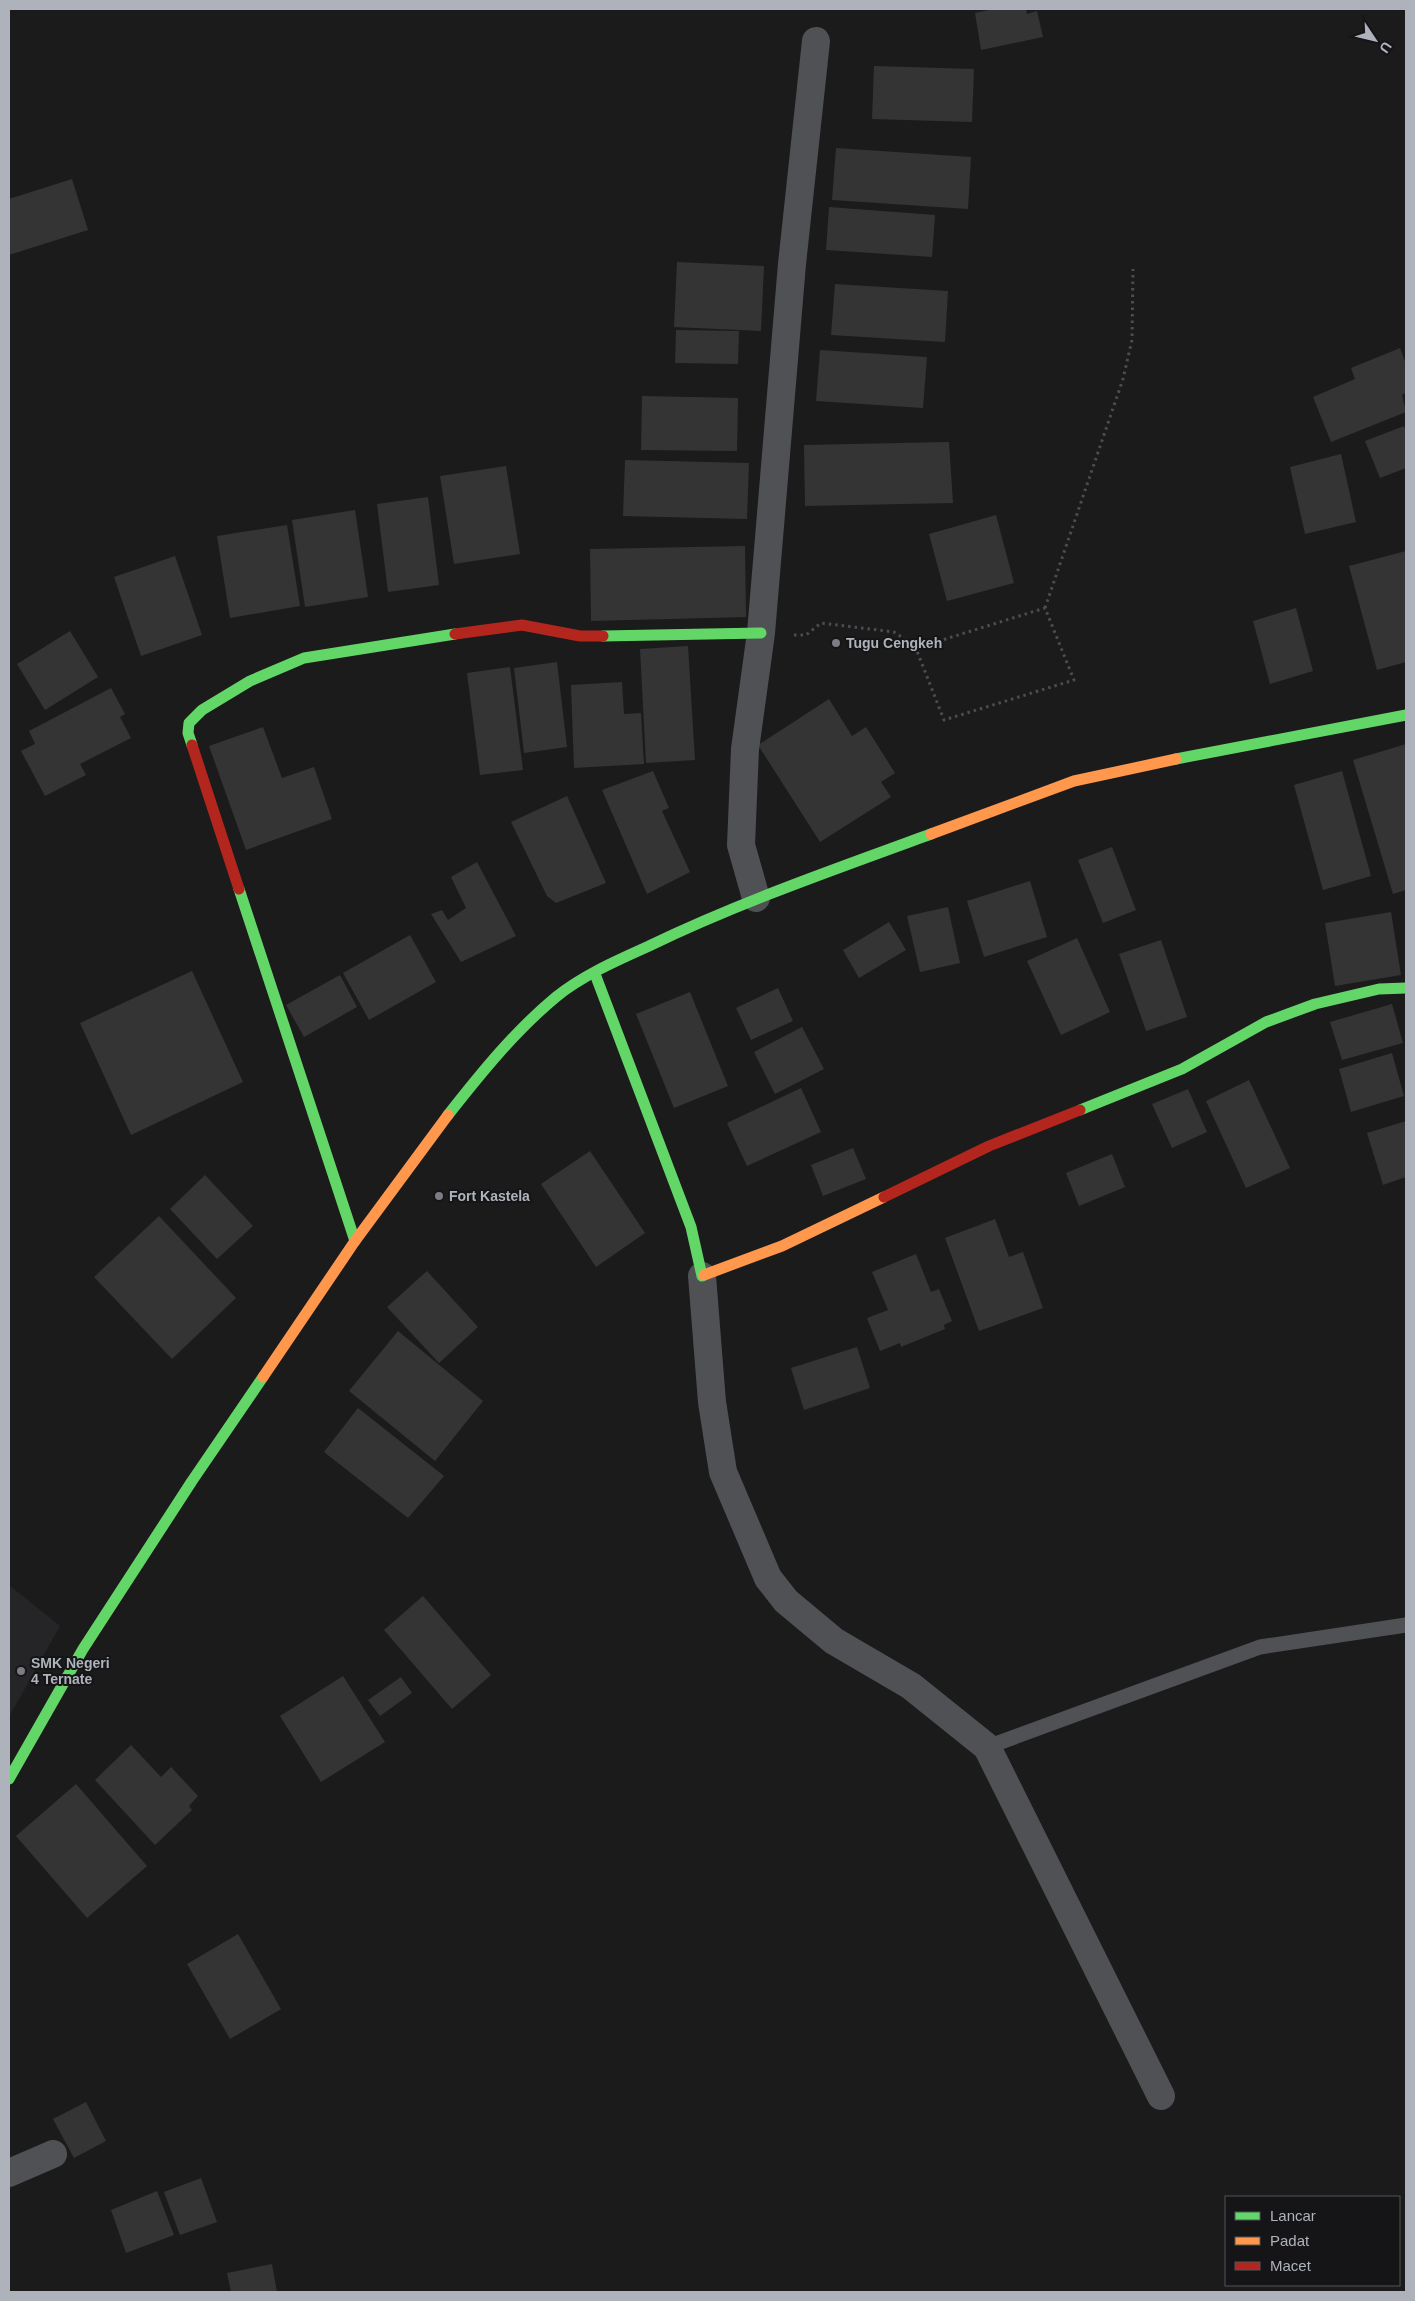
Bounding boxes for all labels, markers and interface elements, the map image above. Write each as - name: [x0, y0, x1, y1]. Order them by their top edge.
- north arrow: [1350, 15, 1400, 65]
- text: U: [1376, 39, 1395, 56]
- place label: Tugu Cengkeh: [846, 635, 942, 651]
- marker: Tugu Cengkeh: [830, 637, 842, 649]
- place label: Fort Kastela: [449, 1188, 530, 1204]
- marker: Fort Kastela: [433, 1190, 445, 1202]
- place label: SMK Negeri 4 Ternate: [31, 1655, 110, 1687]
- marker: SMK Negeri 4 Ternate: [15, 1665, 27, 1677]
- legend: [1225, 2196, 1400, 2286]
- text: Lancar: [1270, 2207, 1316, 2224]
- text: Padat: [1270, 2232, 1310, 2249]
- text: Macet: [1270, 2257, 1312, 2274]

